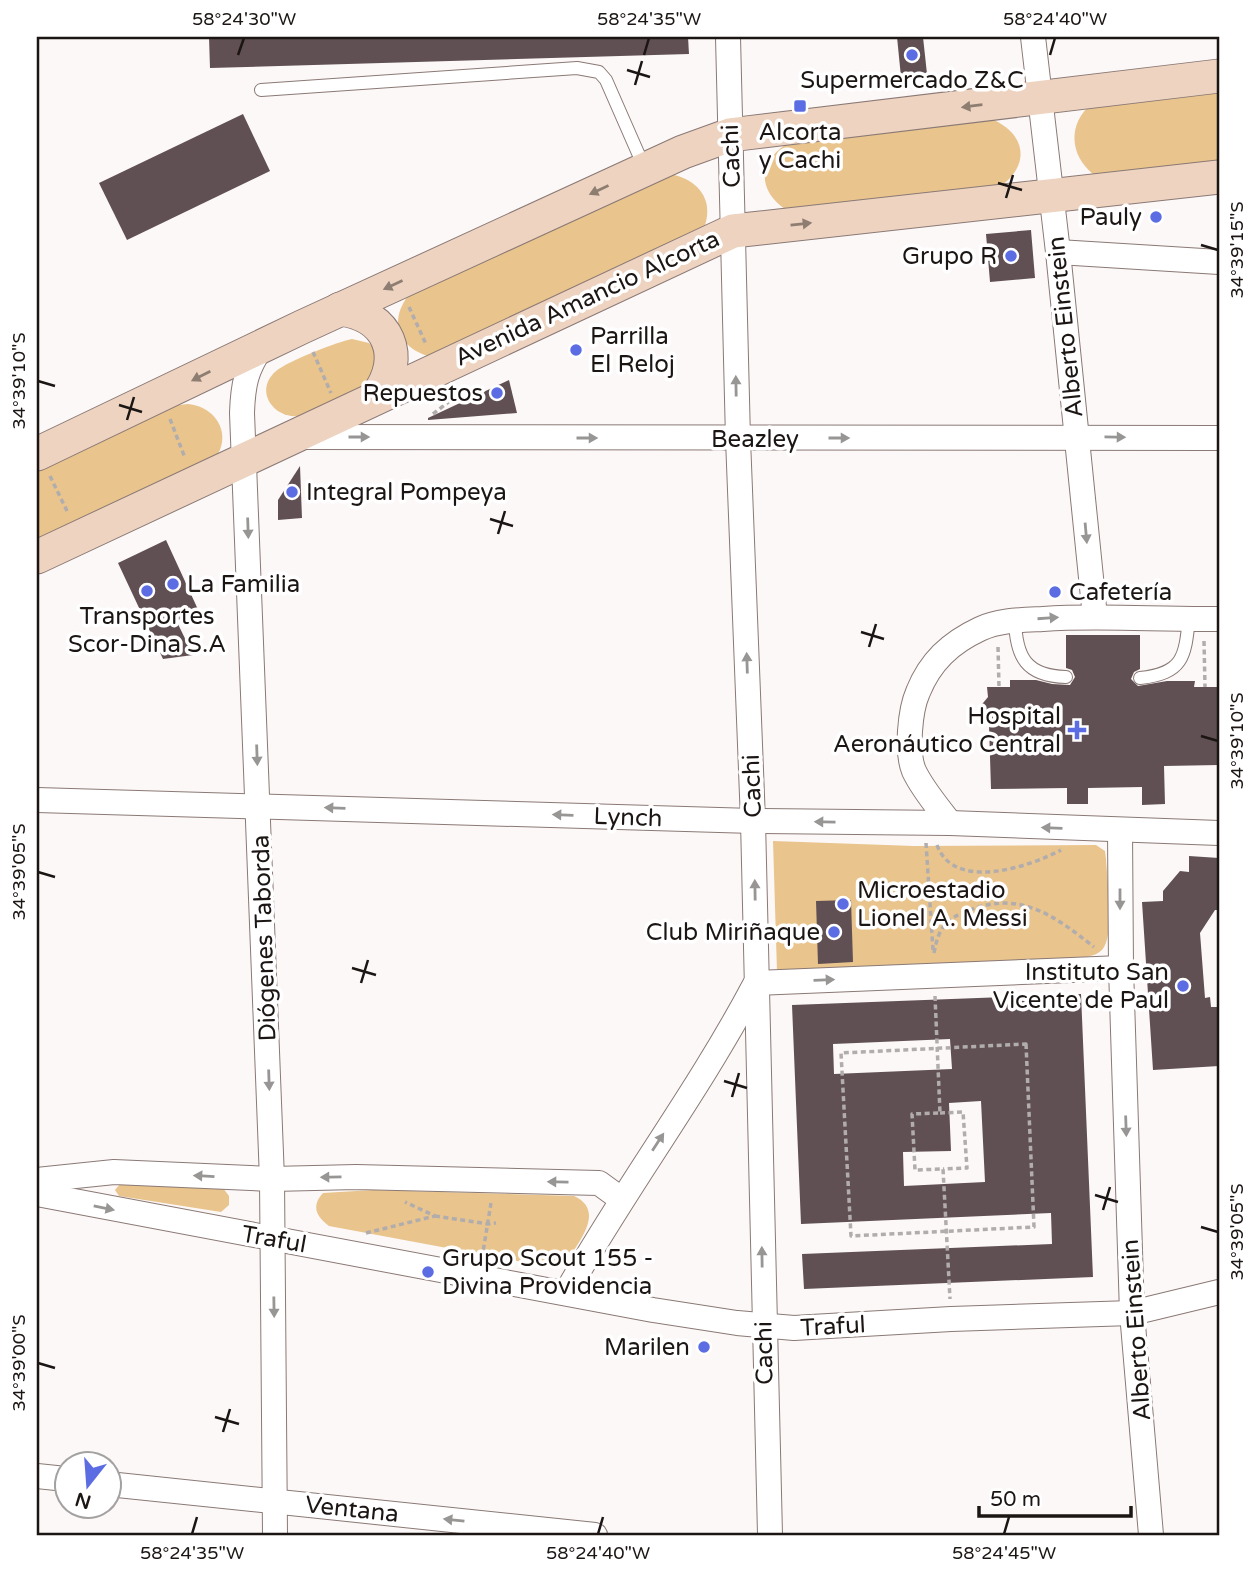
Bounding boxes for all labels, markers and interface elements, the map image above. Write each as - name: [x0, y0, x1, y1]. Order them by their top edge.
- text: 58°24'30"W: [192, 8, 296, 30]
- text: 58°24'35"W: [597, 8, 701, 30]
- text: 58°24'40"W: [1003, 8, 1107, 30]
- marker: Supermercado Z&C: [904, 47, 920, 63]
- place label: Supermercado Z&C: [800, 66, 1024, 95]
- marker: Alcorta y Cachi: [792, 98, 808, 114]
- one-way arrow: [961, 100, 983, 111]
- place label: Alcorta y Cachi: [759, 118, 841, 175]
- street label: Cachi: [716, 124, 747, 188]
- one-way arrow: [589, 185, 610, 196]
- text: 34°39'15"S: [1226, 201, 1248, 299]
- place label: Pauly: [1080, 203, 1142, 232]
- marker: Pauly: [1148, 209, 1164, 225]
- one-way arrow: [790, 218, 812, 229]
- street label: Avenida Amancio Alcorta: [450, 224, 724, 373]
- street label: Alberto Einstein: [1042, 235, 1089, 419]
- place label: Grupo R: [902, 242, 997, 271]
- marker: Grupo R: [1003, 248, 1019, 264]
- one-way arrow: [383, 279, 403, 291]
- place label: Parrilla El Reloj: [590, 322, 675, 379]
- text: 34°39'10"S: [8, 332, 30, 430]
- marker: Parrilla El Reloj: [568, 342, 584, 358]
- one-way arrow: [191, 371, 211, 382]
- one-way arrow: [731, 375, 742, 397]
- place label: Repuestos: [362, 379, 483, 408]
- marker: Repuestos: [489, 385, 505, 401]
- street label: Beazley: [711, 425, 799, 454]
- one-way arrow: [348, 431, 370, 443]
- one-way arrow: [1104, 431, 1126, 443]
- one-way arrow: [828, 432, 850, 444]
- one-way arrow: [576, 433, 598, 444]
- place label: Integral Pompeya: [306, 478, 507, 507]
- marker: Integral Pompeya: [284, 484, 300, 500]
- one-way arrow: [242, 517, 253, 539]
- one-way arrow: [1081, 523, 1092, 545]
- place label: La Familia: [187, 570, 300, 599]
- marker: La Familia: [165, 576, 181, 592]
- place label: Cafetería: [1069, 578, 1172, 607]
- marker: Transportes Scor-Dina S.A: [139, 583, 155, 599]
- marker: Cafetería: [1047, 584, 1063, 600]
- place label: Transportes Scor-Dina S.A: [68, 602, 226, 659]
- one-way arrow: [1037, 612, 1059, 623]
- one-way arrow: [741, 652, 752, 674]
- text: 34°39'10"S: [1226, 692, 1248, 790]
- place label: Hospital Aeronáutico Central: [833, 702, 1061, 759]
- marker: Hospital Aeronáutico Central: [1067, 720, 1087, 740]
- one-way arrow: [251, 744, 262, 766]
- street label: Cachi: [737, 754, 768, 818]
- street label: Lynch: [593, 802, 663, 833]
- one-way arrow: [324, 803, 346, 814]
- one-way arrow: [552, 809, 574, 821]
- one-way arrow: [814, 816, 836, 828]
- one-way arrow: [1041, 822, 1063, 833]
- text: 34°39'05"S: [8, 823, 30, 921]
- street label: Diógenes Taborda: [246, 834, 283, 1042]
- place label: Microestadio Lionel A. Messi: [857, 876, 1028, 933]
- one-way arrow: [749, 879, 760, 901]
- one-way arrow: [1115, 888, 1126, 910]
- marker: Microestadio Lionel A. Messi: [835, 896, 851, 912]
- place label: Club Miriñaque: [646, 918, 820, 947]
- marker: Club Miriñaque: [826, 924, 842, 940]
- place label: Instituto San Vicente de Paul: [993, 958, 1169, 1015]
- one-way arrow: [813, 974, 835, 985]
- marker: Instituto San Vicente de Paul: [1175, 978, 1191, 994]
- one-way arrow: [263, 1069, 274, 1091]
- one-way arrow: [1120, 1115, 1131, 1137]
- one-way arrow: [652, 1132, 665, 1151]
- one-way arrow: [193, 1170, 215, 1181]
- one-way arrow: [319, 1172, 341, 1183]
- one-way arrow: [547, 1176, 569, 1187]
- text: 34°39'05"S: [1226, 1183, 1248, 1281]
- one-way arrow: [93, 1202, 115, 1213]
- street label: Traful: [239, 1220, 309, 1259]
- street label: Alberto Einstein: [1116, 1238, 1157, 1422]
- place label: Grupo Scout 155 - Divina Providencia: [442, 1244, 653, 1301]
- one-way arrow: [756, 1246, 768, 1268]
- marker: Grupo Scout 155 - Divina Providencia: [420, 1264, 436, 1280]
- one-way arrow: [268, 1296, 280, 1318]
- street label: Traful: [800, 1310, 866, 1343]
- text: 34°39'00"S: [8, 1314, 30, 1412]
- street label: Cachi: [749, 1321, 780, 1385]
- place label: Marilen: [604, 1333, 690, 1362]
- marker: Marilen: [696, 1339, 712, 1355]
- north arrow: [52, 1450, 122, 1520]
- scale bar: [979, 1474, 1132, 1518]
- text: 50 m: [990, 1487, 1041, 1512]
- text: N: [73, 1488, 94, 1513]
- street label: Ventana: [304, 1490, 400, 1529]
- one-way arrow: [443, 1514, 465, 1525]
- text: 58°24'35"W: [140, 1542, 244, 1564]
- text: 58°24'40"W: [546, 1542, 650, 1564]
- text: 58°24'45"W: [952, 1542, 1056, 1564]

